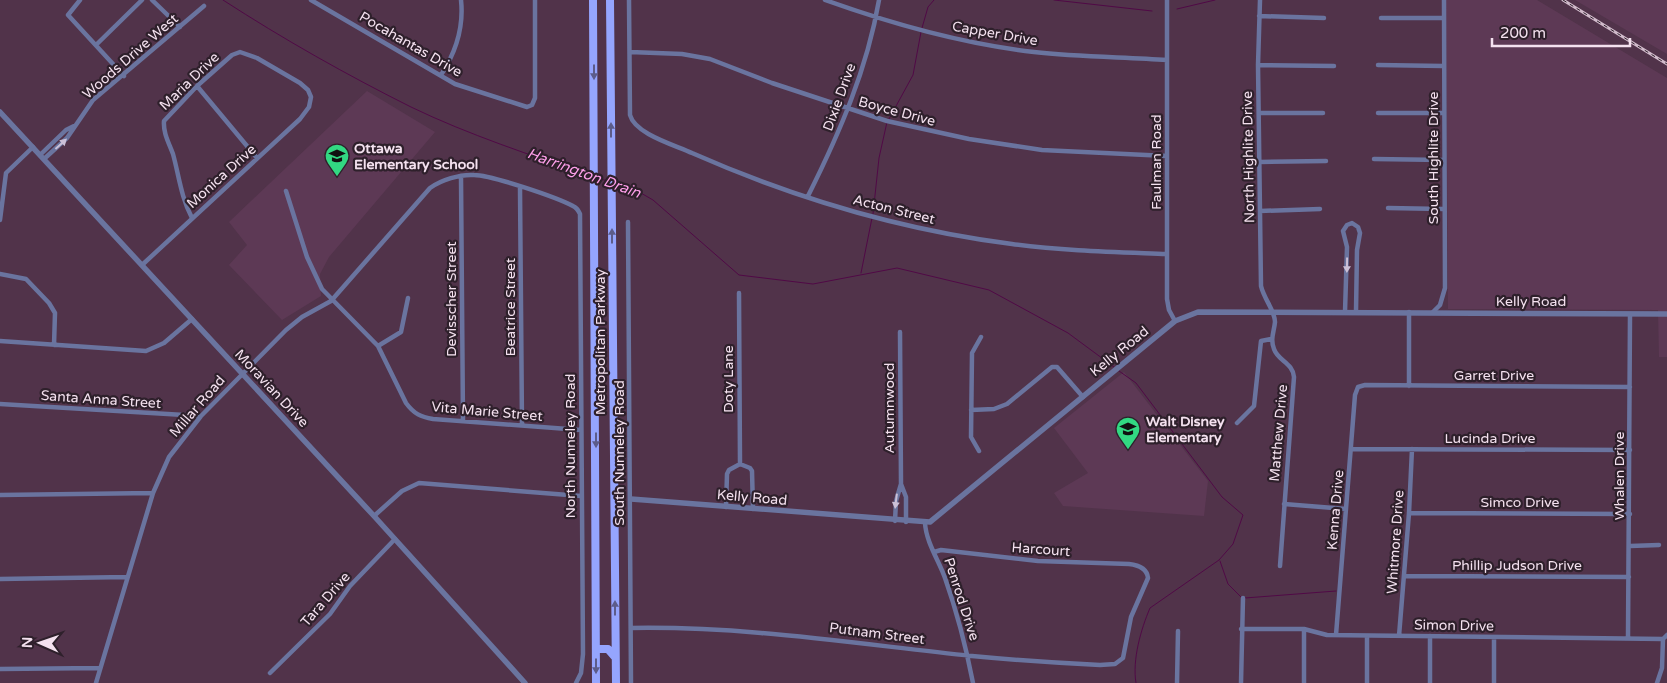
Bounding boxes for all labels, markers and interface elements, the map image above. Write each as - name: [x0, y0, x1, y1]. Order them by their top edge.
- street label: Pocahantas Drive: [356, 8, 465, 81]
- street label: Woods Drive West: [79, 10, 182, 103]
- scale bar: [1492, 15, 1630, 47]
- street label: Capper Drive: [951, 18, 1039, 49]
- text: 200 m: [1500, 24, 1546, 42]
- street label: Maria Drive: [156, 49, 223, 114]
- street label: Dixie Drive: [819, 61, 860, 133]
- one-way arrow: [590, 64, 598, 80]
- street label: North Highlite Drive: [1239, 91, 1258, 223]
- street label: South Highlite Drive: [1425, 92, 1442, 224]
- street label: Boyce Drive: [857, 93, 937, 130]
- street label: Faulman Road: [1148, 114, 1165, 210]
- one-way arrow: [607, 121, 615, 137]
- one-way arrow: [54, 138, 66, 150]
- place label: Ottawa Elementary School: [354, 140, 478, 173]
- street label: Monica Drive: [183, 141, 260, 212]
- school or university icon: Ottawa Elementary School: [324, 143, 350, 177]
- water label: Harrington Drain: [525, 144, 644, 202]
- street label: Acton Street: [851, 191, 937, 228]
- one-way arrow: [607, 227, 615, 243]
- street label: Devisscher Street: [443, 241, 460, 357]
- street label: Beatrice Street: [502, 257, 519, 356]
- one-way arrow: [1343, 257, 1351, 273]
- street label: Metropolitan Parkway: [592, 268, 609, 415]
- street label: Kelly Road: [1496, 293, 1566, 310]
- street label: Kelly Road: [1087, 323, 1152, 380]
- street label: Doty Lane: [720, 345, 737, 413]
- street label: Moravian Drive: [231, 346, 312, 431]
- street label: Autumnwood: [881, 363, 898, 453]
- street label: Garret Drive: [1454, 367, 1534, 384]
- street label: Millar Road: [166, 372, 229, 441]
- street label: North Nunneley Road: [562, 374, 579, 518]
- street label: South Nunneley Road: [611, 380, 628, 526]
- street label: Matthew Drive: [1266, 384, 1291, 482]
- street label: Santa Anna Street: [40, 387, 162, 412]
- street label: Vita Marie Street: [431, 398, 544, 425]
- place label: Walt Disney Elementary: [1146, 413, 1225, 446]
- school or university icon: Walt Disney Elementary: [1115, 416, 1141, 450]
- street label: Lucinda Drive: [1445, 430, 1536, 447]
- one-way arrow: [592, 432, 600, 448]
- street label: Whalen Drive: [1611, 432, 1628, 520]
- street label: Kenna Drive: [1324, 469, 1347, 551]
- street label: Kelly Road: [716, 486, 788, 509]
- street label: Whitmore Drive: [1383, 489, 1408, 595]
- one-way arrow: [892, 493, 900, 509]
- street label: Simco Drive: [1481, 494, 1560, 511]
- street label: Harcourt: [1011, 539, 1072, 560]
- street label: Penrod Drive: [940, 555, 983, 643]
- street label: Phillip Judson Drive: [1452, 557, 1582, 574]
- street label: Tara Drive: [297, 569, 354, 630]
- one-way arrow: [611, 600, 619, 616]
- street label: Simon Drive: [1414, 616, 1494, 635]
- north arrow: [15, 618, 65, 668]
- street label: Putnam Street: [828, 619, 926, 648]
- text: N: [19, 637, 36, 648]
- one-way arrow: [592, 658, 600, 674]

